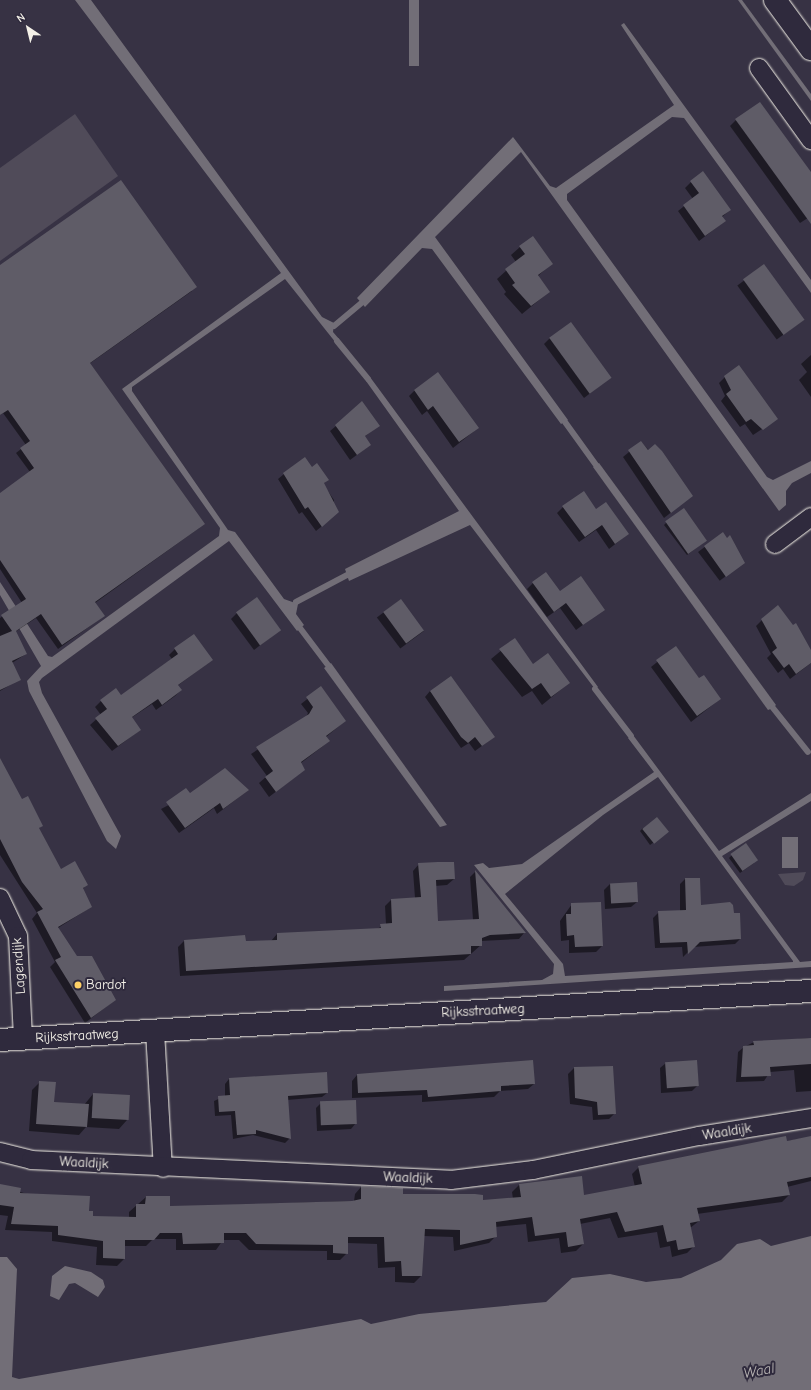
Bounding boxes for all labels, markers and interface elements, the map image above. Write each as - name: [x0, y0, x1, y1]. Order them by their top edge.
- north arrow: [8, 8, 48, 48]
- text: N: [14, 10, 28, 25]
- street label: Lagendijk: [9, 937, 29, 995]
- place label: Bardot: [86, 977, 126, 993]
- marker: Bardot: [73, 980, 83, 990]
- street label: Rijksstraatweg: [441, 1000, 525, 1022]
- street label: Rijksstraatweg: [35, 1025, 119, 1047]
- street label: Waaldijk: [701, 1120, 753, 1144]
- street label: Waaldijk: [59, 1153, 109, 1173]
- street label: Waaldijk: [383, 1169, 433, 1187]
- water label: Waal: [742, 1359, 776, 1383]

